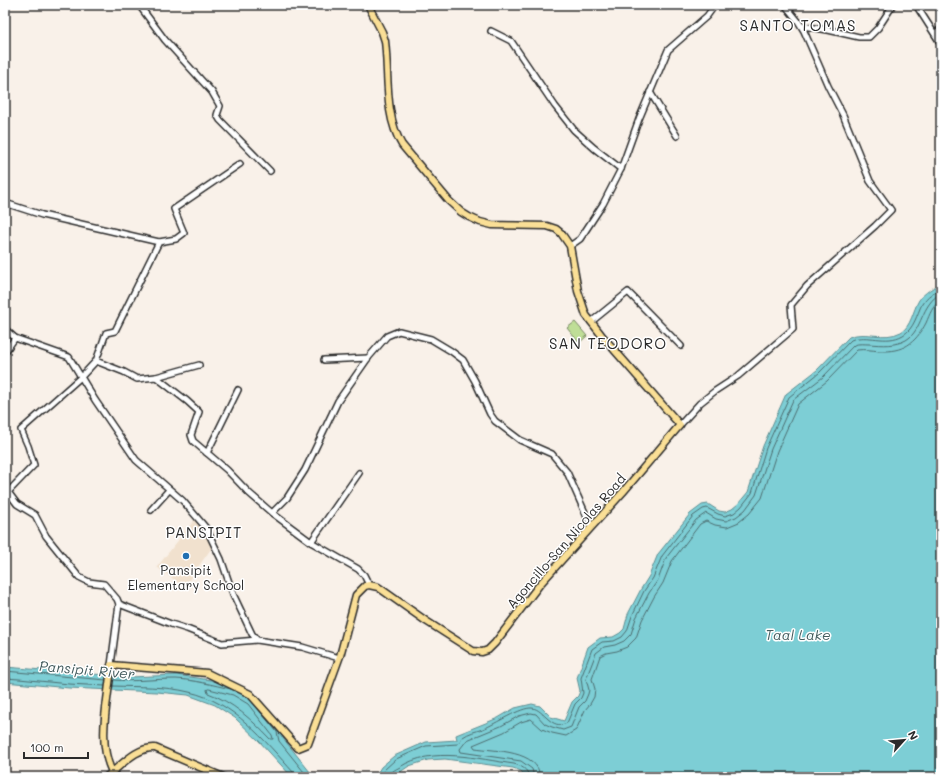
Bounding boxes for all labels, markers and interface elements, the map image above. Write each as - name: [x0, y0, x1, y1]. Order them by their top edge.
- district label: SANTO TOMAS: [740, 15, 856, 35]
- district label: SAN TEODORO: [549, 333, 667, 353]
- street label: Agoncillo-San Nicolas Road: [503, 470, 629, 611]
- district label: PANSIPIT: [166, 522, 242, 542]
- marker: Pansipit Elementary School: [181, 551, 191, 561]
- place label: Pansipit Elementary School: [128, 561, 244, 593]
- water label: Taal Lake: [765, 625, 831, 644]
- water label: Pansipit River: [38, 656, 136, 683]
- north arrow: [884, 720, 924, 760]
- text: N: [905, 728, 922, 742]
- scale bar: [24, 734, 88, 760]
- text: 100 m: [30, 739, 64, 755]

